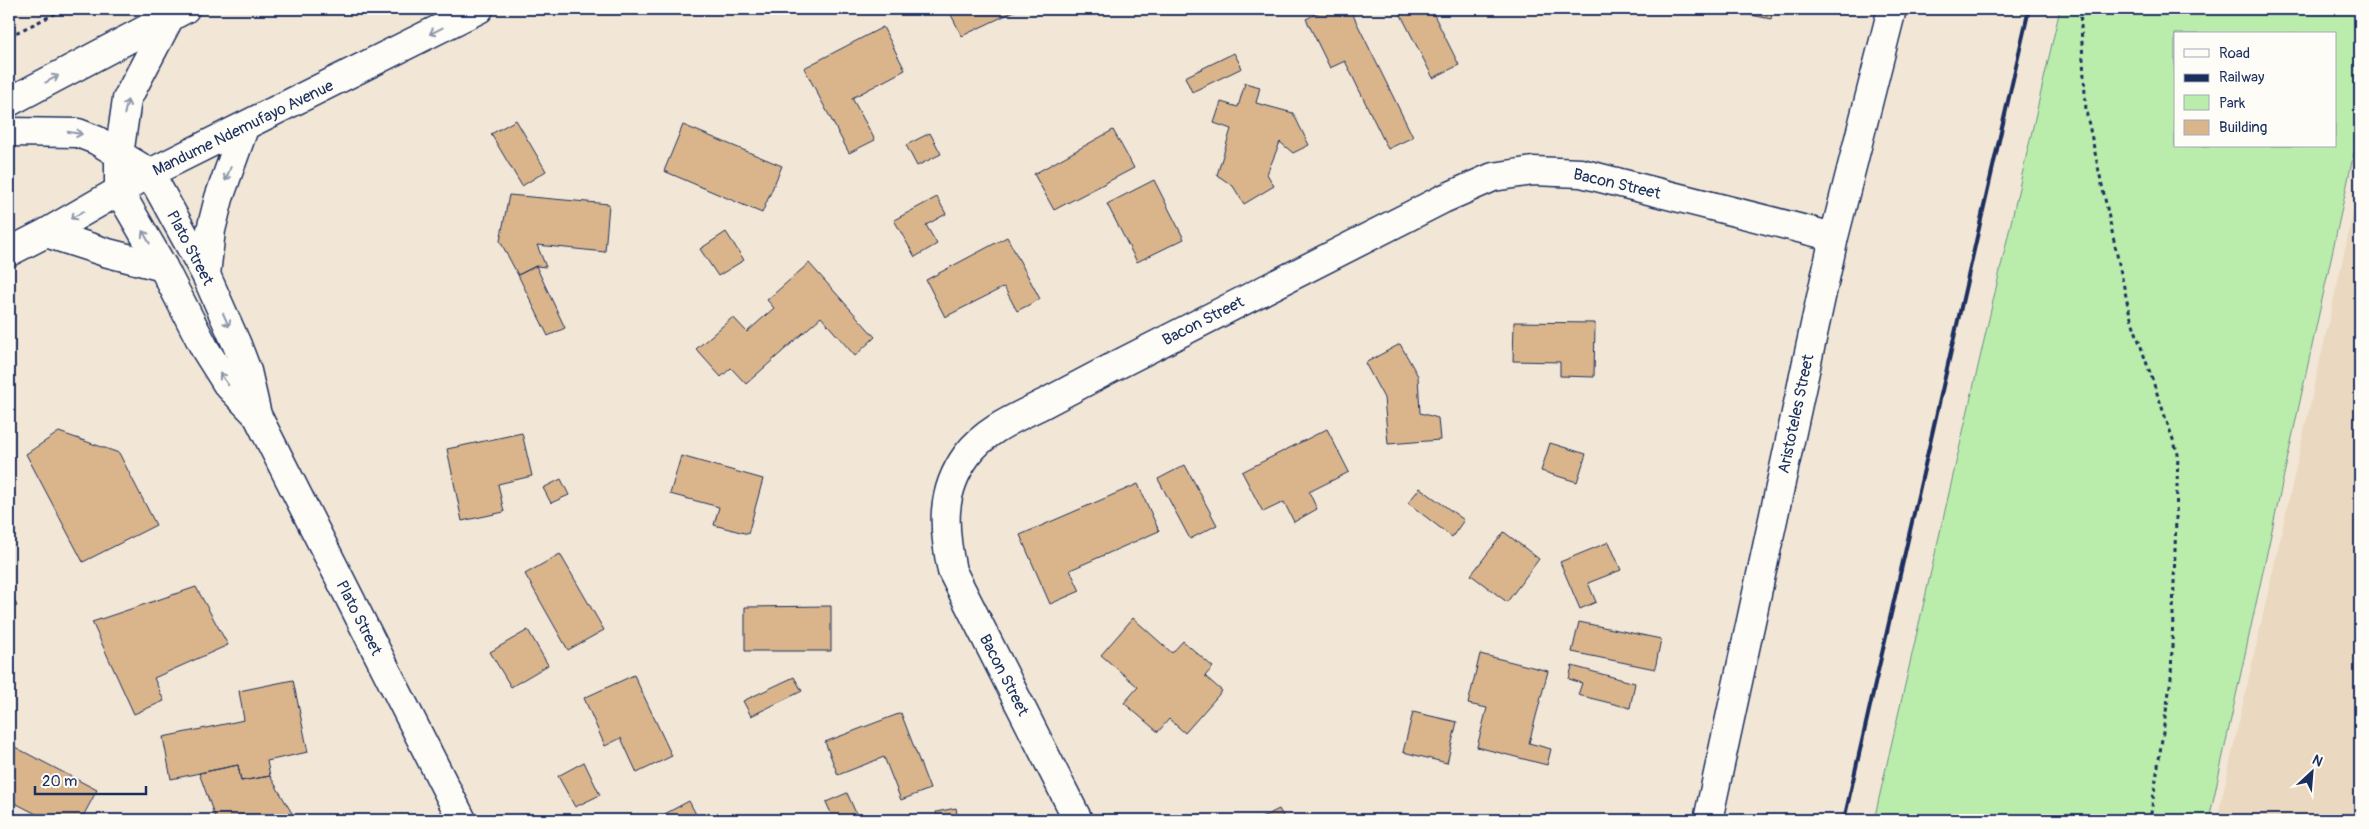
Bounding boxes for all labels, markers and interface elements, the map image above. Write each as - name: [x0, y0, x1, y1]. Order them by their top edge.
- one-way arrow: [429, 27, 444, 36]
- legend: [2174, 32, 2336, 148]
- text: Road: [2219, 44, 2250, 63]
- text: Railway: [2219, 68, 2265, 87]
- one-way arrow: [44, 74, 59, 83]
- street label: Mandume Ndemufayo Avenue: [149, 75, 337, 181]
- text: Park: [2219, 94, 2246, 113]
- one-way arrow: [121, 99, 131, 115]
- text: Building: [2219, 118, 2267, 137]
- one-way arrow: [66, 129, 82, 138]
- street label: Bacon Street: [1571, 164, 1663, 204]
- one-way arrow: [223, 166, 232, 181]
- street label: Plato Street: [162, 207, 218, 289]
- one-way arrow: [71, 211, 85, 221]
- one-way arrow: [140, 230, 150, 244]
- street label: Bacon Street: [1159, 292, 1248, 350]
- one-way arrow: [222, 312, 231, 327]
- street label: Aristoteles Street: [1774, 352, 1818, 475]
- one-way arrow: [219, 372, 229, 386]
- street label: Plato Street: [332, 577, 387, 659]
- street label: Bacon Street: [975, 631, 1033, 720]
- north arrow: [2286, 746, 2336, 796]
- text: N: [2309, 751, 2325, 770]
- scale bar: [35, 764, 146, 796]
- text: 20 m: [42, 772, 77, 791]

